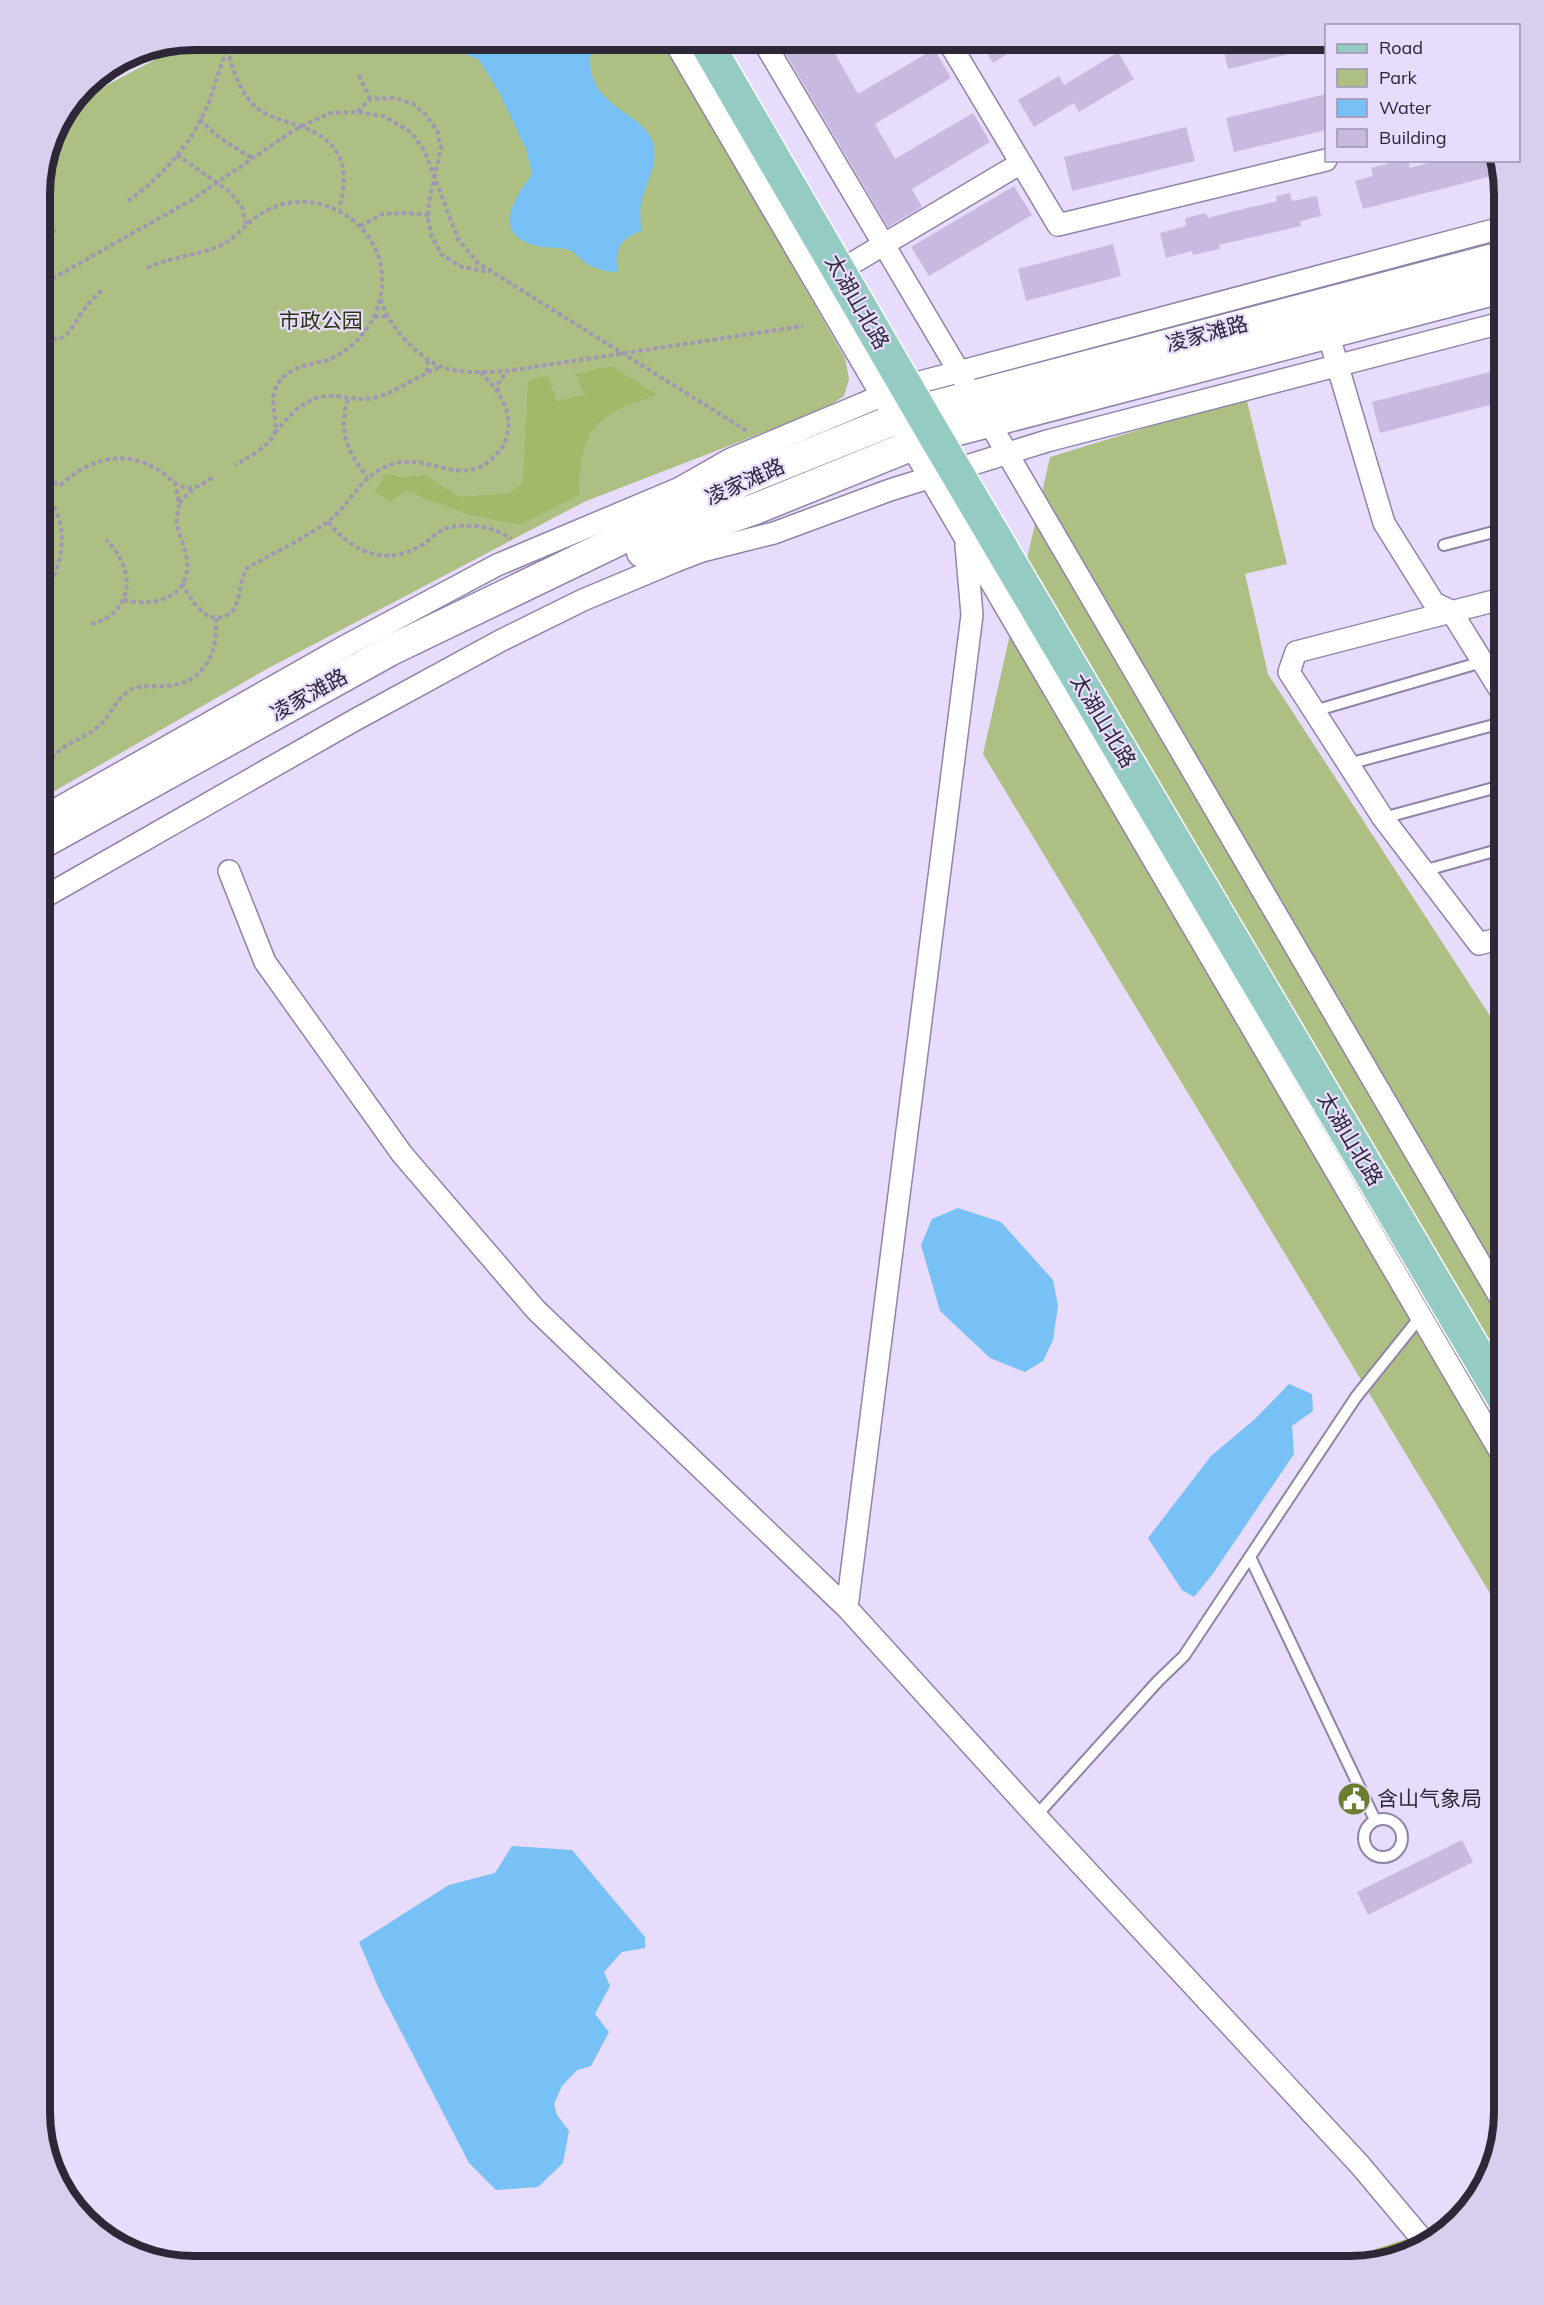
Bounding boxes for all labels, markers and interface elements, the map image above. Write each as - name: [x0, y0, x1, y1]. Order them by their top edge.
- legend: [1325, 24, 1520, 162]
- text: Road: [1379, 36, 1423, 59]
- text: Park: [1379, 66, 1418, 89]
- text: Water: [1379, 96, 1432, 119]
- text: Building: [1379, 126, 1447, 149]
- street label: 太湖山北路: [820, 250, 895, 353]
- park label: 市政公园: [279, 307, 363, 333]
- street label: 凌家滩路: [1163, 310, 1251, 356]
- street label: 凌家滩路: [701, 452, 788, 510]
- street label: 凌家滩路: [265, 662, 352, 726]
- street label: 太湖山北路: [1066, 669, 1142, 772]
- street label: 太湖山北路: [1313, 1087, 1389, 1190]
- public building icon: 含山气象局: [1336, 1781, 1372, 1817]
- place label: 含山气象局: [1377, 1785, 1482, 1811]

